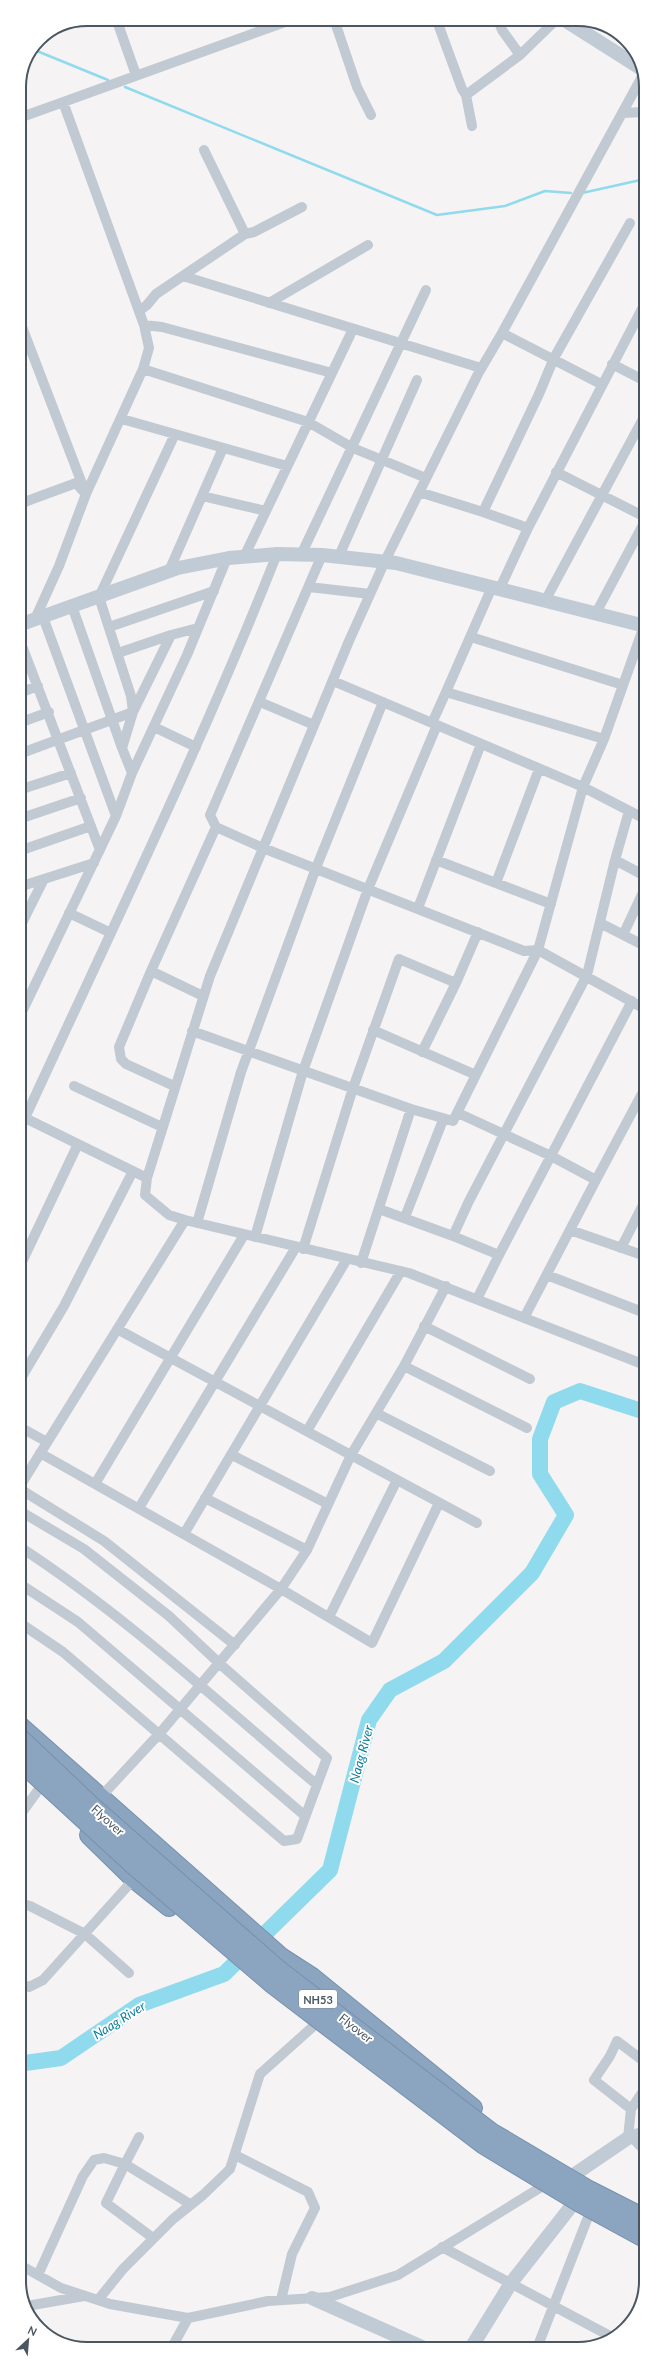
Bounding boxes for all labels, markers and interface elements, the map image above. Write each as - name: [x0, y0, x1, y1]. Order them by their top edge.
- water label: Naag River: [346, 1723, 376, 1785]
- street label: Flyover: [89, 1801, 128, 1839]
- road number: NH53: [299, 1990, 337, 2008]
- water label: Naag River: [90, 1997, 149, 2042]
- street label: Flyover: [336, 2010, 376, 2046]
- north arrow: [8, 2320, 48, 2360]
- text: N: [26, 2323, 39, 2338]

